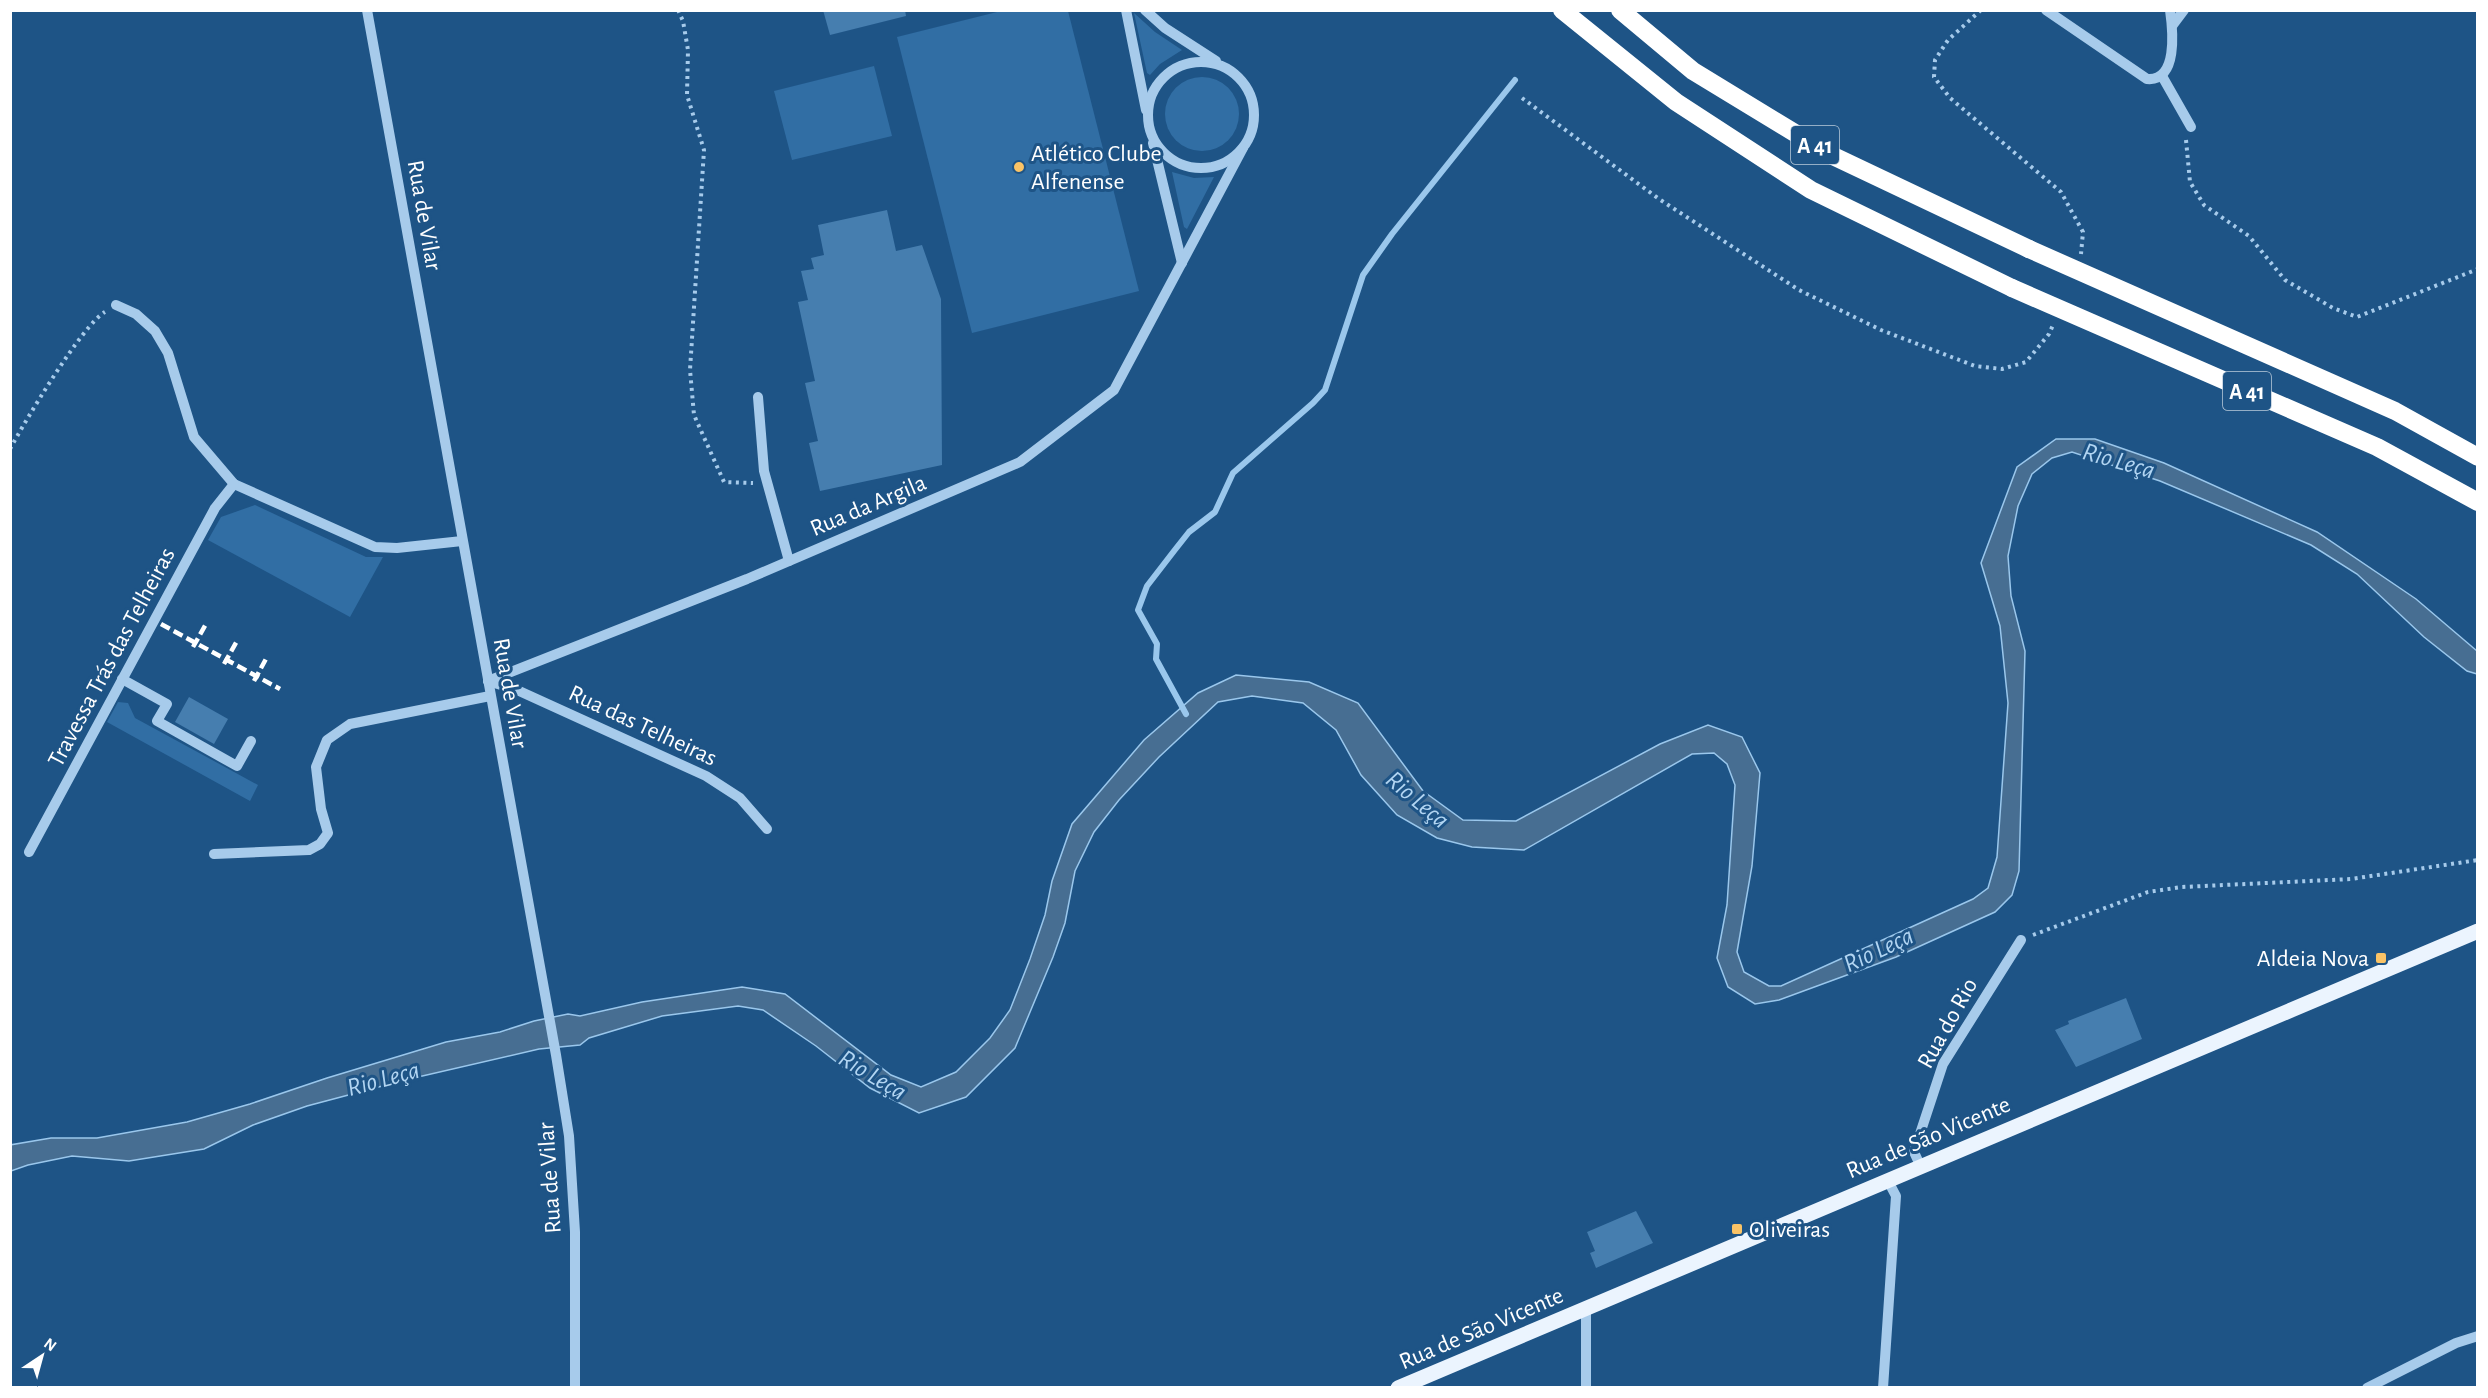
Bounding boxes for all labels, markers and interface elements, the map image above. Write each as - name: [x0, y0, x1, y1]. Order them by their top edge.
- road number: A 41: [1791, 126, 1839, 164]
- place label: Atlético Clube Alfenense: [1031, 142, 1162, 194]
- street label: Rua de Vilar: [403, 158, 446, 272]
- marker: Atlético Clube Alfenense: [1012, 160, 1026, 174]
- road number: A 41: [2223, 372, 2271, 410]
- water label: Rio Leça: [2080, 438, 2158, 484]
- street label: Rua da Argila: [807, 471, 930, 541]
- street label: Travessa Trás das Telheiras: [44, 544, 180, 771]
- street label: Rua de Vilar: [489, 636, 532, 750]
- street label: Rua das Telheiras: [565, 681, 720, 771]
- water label: Rio Leça: [1381, 766, 1454, 834]
- water label: Rio Leça: [1839, 922, 1917, 977]
- place label: Aldeia Nova: [2257, 947, 2369, 971]
- marker: Aldeia Nova: [2374, 951, 2388, 965]
- street label: Rua do Rio: [1913, 974, 1982, 1073]
- water label: Rio Leça: [834, 1045, 911, 1105]
- water label: Rio Leça: [344, 1057, 422, 1101]
- street label: Rua de São Vicente: [1843, 1093, 2014, 1183]
- street label: Rua de Vilar: [534, 1121, 566, 1234]
- place label: Oliveiras: [1749, 1218, 1830, 1242]
- marker: Oliveiras: [1730, 1222, 1744, 1236]
- street label: Rua de São Vicente: [1396, 1284, 1567, 1374]
- north arrow: [12, 1326, 72, 1386]
- text: N: [41, 1335, 59, 1354]

